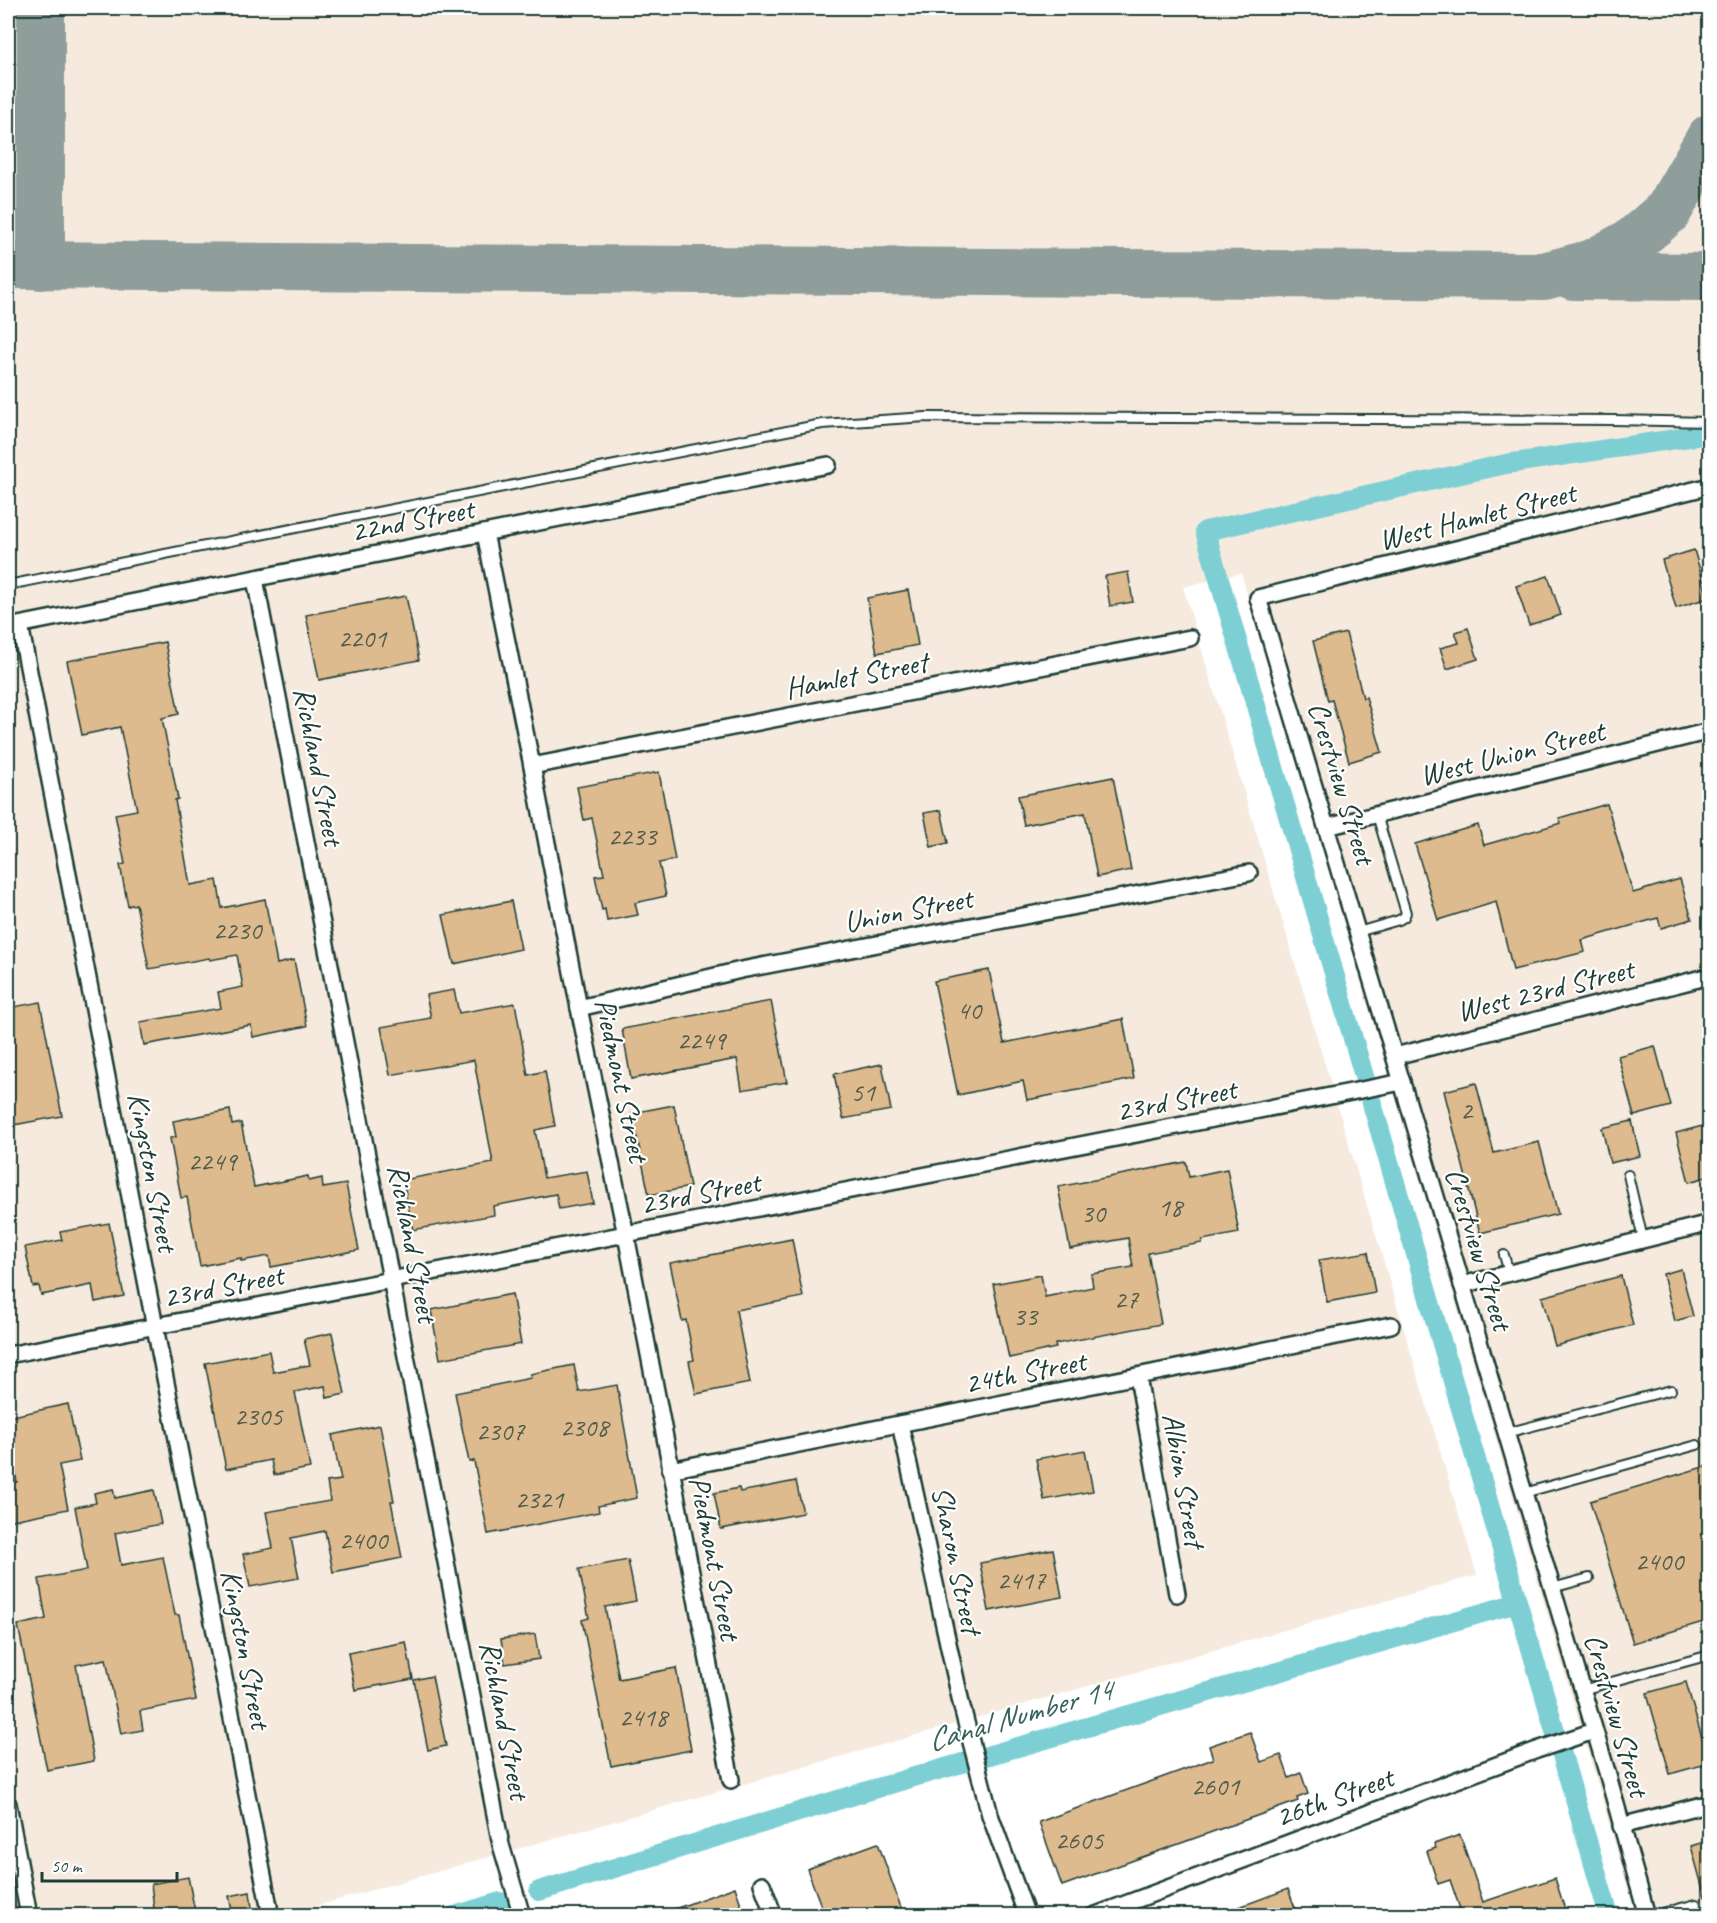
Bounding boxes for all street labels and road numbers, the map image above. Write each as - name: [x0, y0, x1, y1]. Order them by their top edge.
- street label: West Hamlet Street: [1375, 472, 1582, 559]
- street label: 22nd Street: [347, 489, 480, 551]
- street label: Hamlet Street: [782, 642, 934, 707]
- street label: Richland Street: [285, 684, 354, 851]
- street label: Crestview Street: [1299, 697, 1386, 872]
- street label: West Union Street: [1416, 711, 1611, 794]
- street label: Union Street: [841, 878, 978, 941]
- street label: West 23rd Street: [1453, 949, 1640, 1030]
- street label: Piedmont Street: [586, 995, 658, 1168]
- street label: 23rd Street: [1113, 1069, 1242, 1130]
- street label: Kingston Street: [119, 1089, 188, 1258]
- street label: Richland Street: [379, 1161, 448, 1328]
- street label: 23rd Street: [637, 1162, 766, 1223]
- street label: Crestview Street: [1436, 1163, 1523, 1338]
- street label: 23rd Street: [160, 1255, 289, 1316]
- street label: 24th Street: [961, 1341, 1092, 1402]
- street label: Albion Street: [1154, 1410, 1215, 1554]
- street label: Piedmont Street: [681, 1473, 750, 1646]
- street label: Sharon Street: [923, 1483, 992, 1641]
- street label: Kingston Street: [212, 1566, 281, 1735]
- street label: Crestview Street: [1576, 1629, 1659, 1804]
- street label: Richland Street: [471, 1638, 540, 1805]
- street label: 26th Street: [1270, 1757, 1401, 1836]

